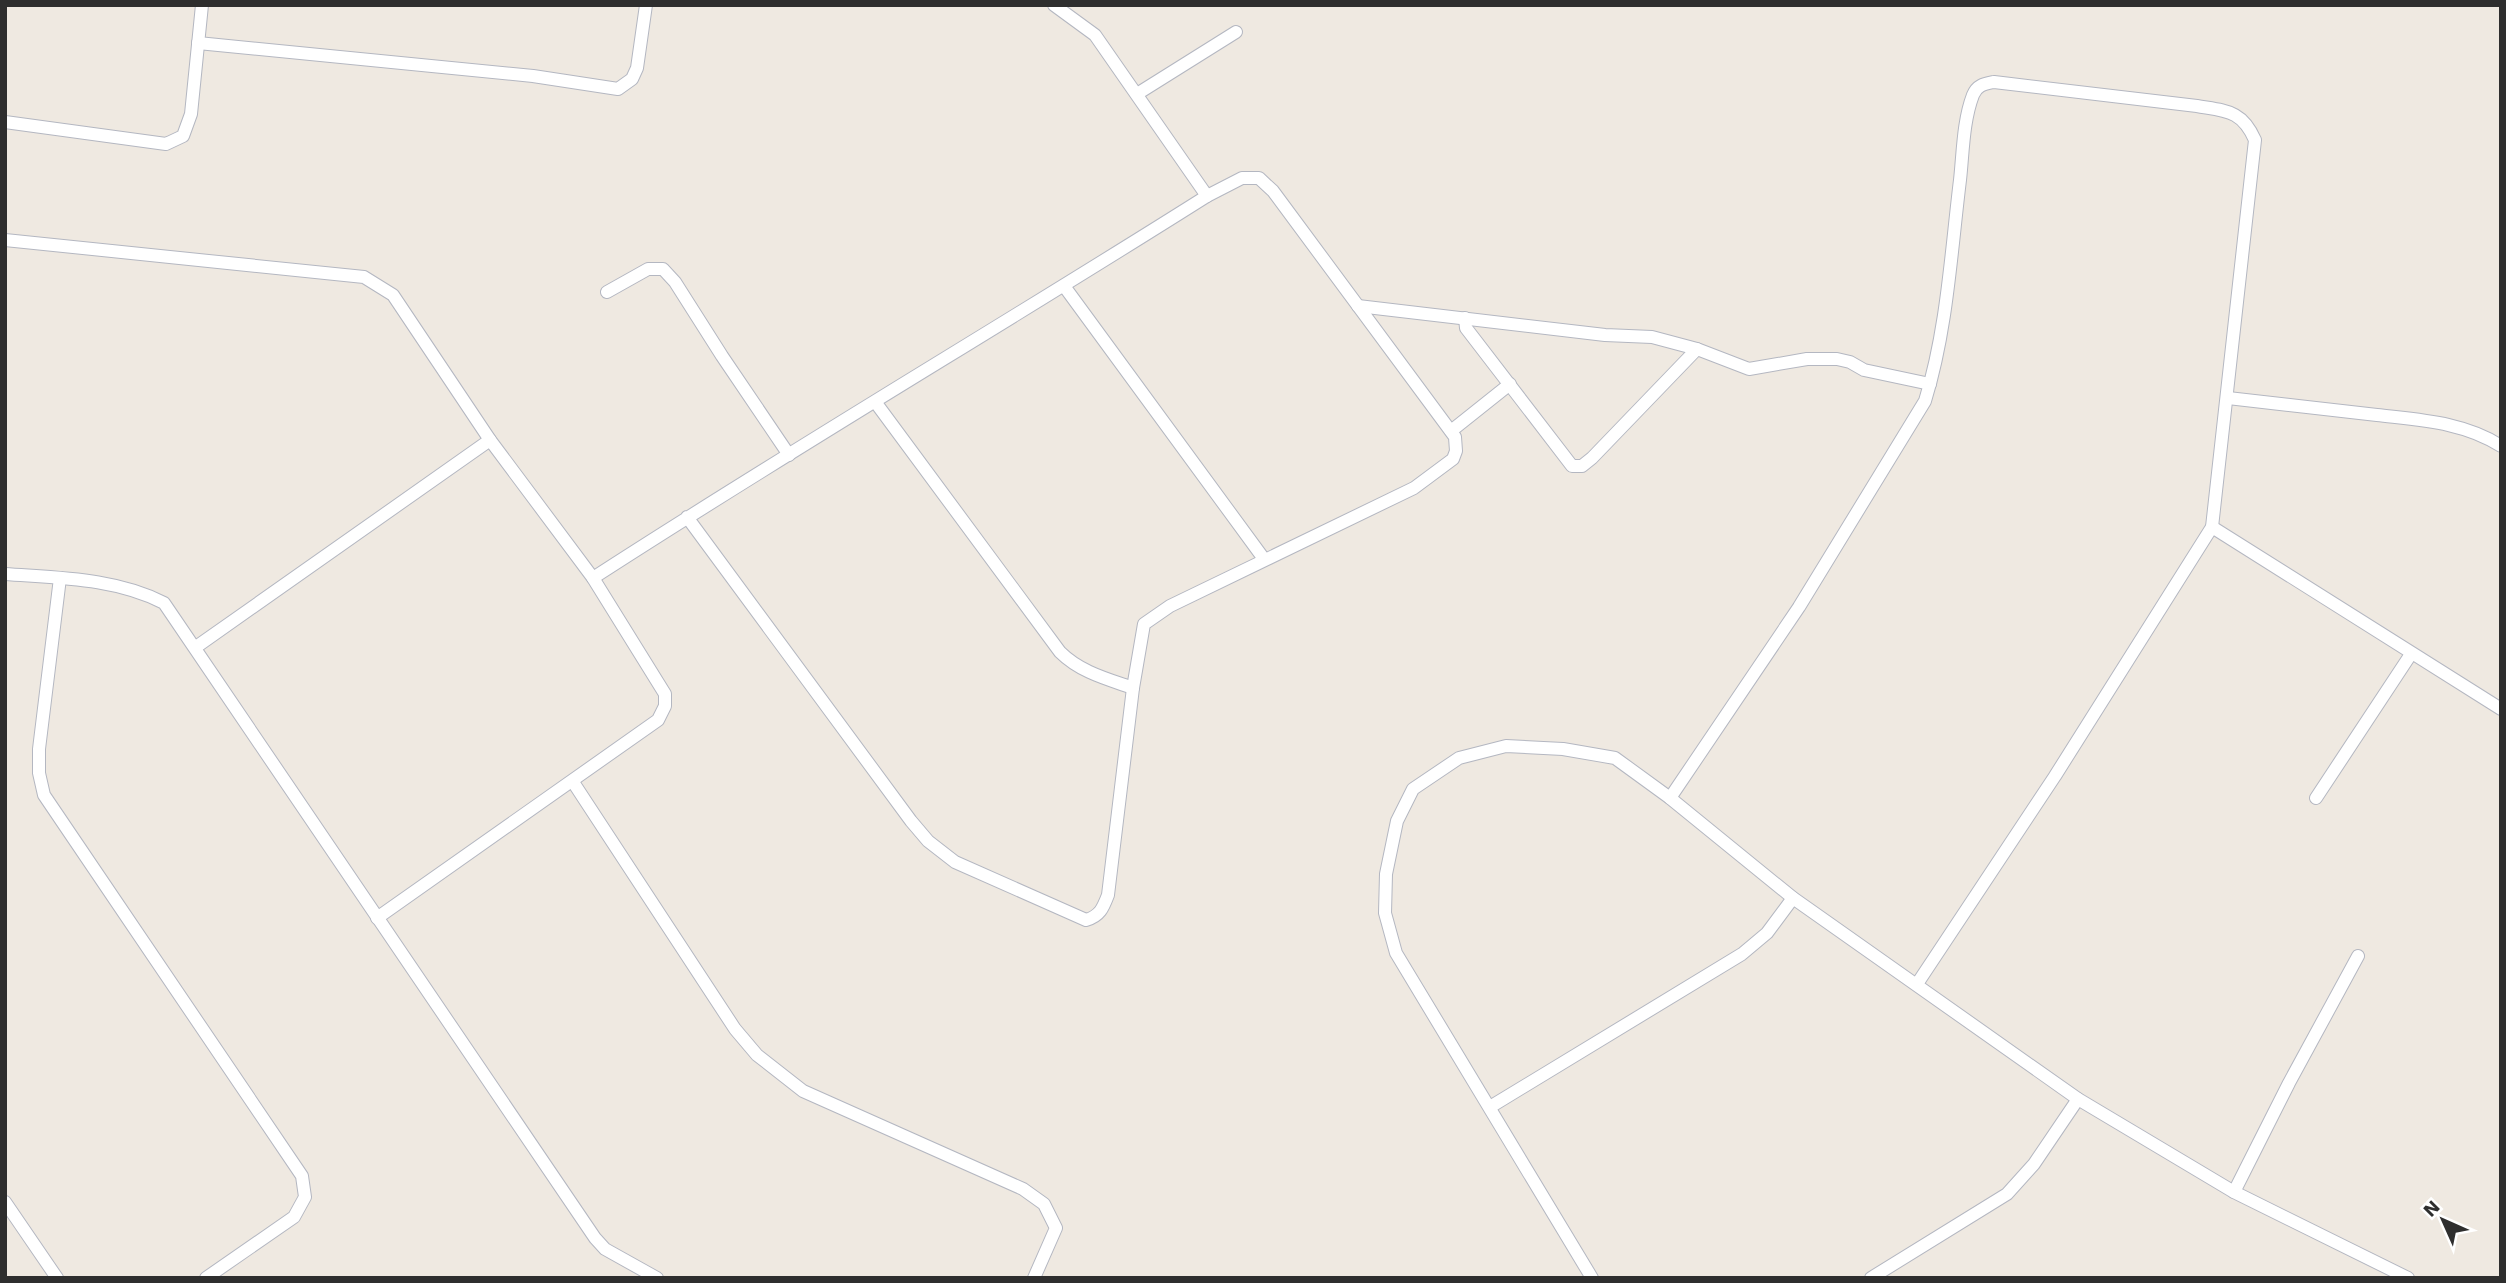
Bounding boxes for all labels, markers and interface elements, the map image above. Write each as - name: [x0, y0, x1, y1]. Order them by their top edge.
- north arrow: [2408, 1185, 2478, 1255]
- text: N: [2418, 1195, 2444, 1221]

